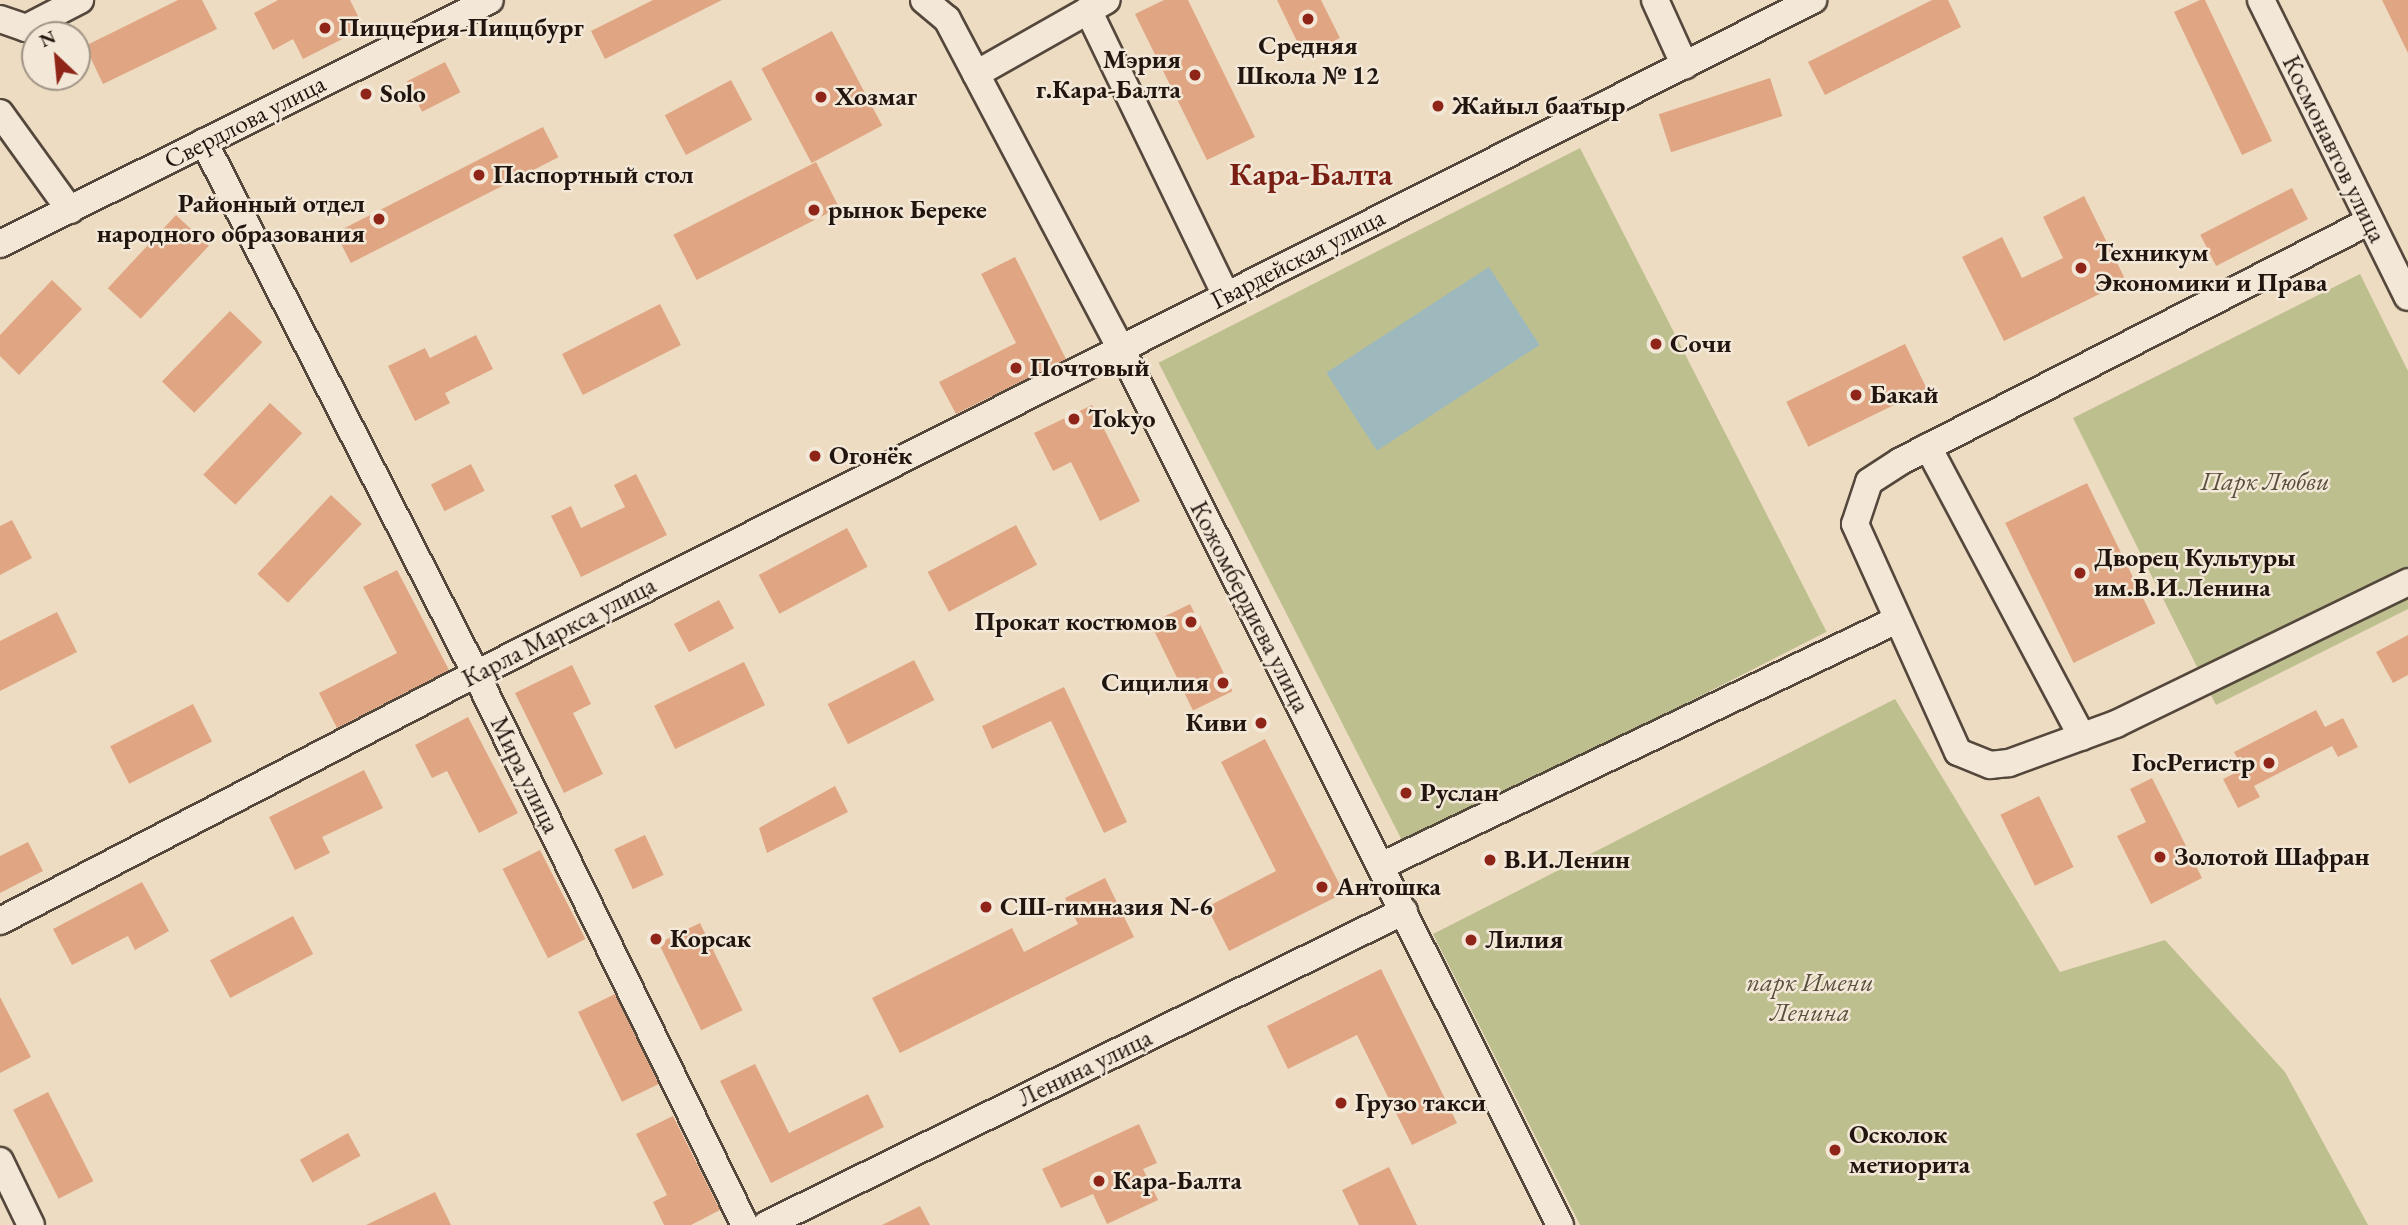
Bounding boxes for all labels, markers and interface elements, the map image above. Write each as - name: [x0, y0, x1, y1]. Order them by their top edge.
- marker: Средняя Школа № 12: [1300, 11, 1316, 27]
- place label: Пиццерия-Пиццбург: [339, 12, 584, 44]
- marker: Пиццерия-Пиццбург: [317, 20, 333, 36]
- north arrow: [21, 21, 91, 91]
- text: N: [35, 24, 60, 53]
- place label: Средняя Школа № 12: [1237, 30, 1379, 92]
- place label: Мэрия г.Кара-Балта: [1036, 44, 1181, 106]
- street label: Космонавтов улица: [2275, 50, 2393, 248]
- marker: Мэрия г.Кара-Балта: [1187, 67, 1203, 83]
- street label: Свердлова улица: [159, 68, 331, 176]
- place label: Solo: [380, 78, 426, 110]
- place label: Хозмаг: [835, 81, 917, 113]
- marker: Solo: [358, 86, 374, 102]
- marker: Хозмаг: [813, 89, 829, 105]
- place label: Жайыл баатыр: [1452, 90, 1625, 122]
- marker: Жайыл баатыр: [1430, 98, 1446, 114]
- district label: Кара-Балта: [1229, 154, 1393, 194]
- place label: Паспортный стол: [493, 159, 694, 191]
- marker: Паспортный стол: [471, 167, 487, 183]
- place label: Районный отдел народного образования: [97, 188, 365, 249]
- place label: рынок Береке: [828, 194, 987, 226]
- marker: рынок Береке: [806, 202, 822, 218]
- street label: Гвардейская улица: [1206, 202, 1390, 316]
- marker: Районный отдел народного образования: [371, 211, 387, 227]
- place label: Техникум Экономики и Права: [2095, 237, 2327, 298]
- marker: Техникум Экономики и Права: [2073, 260, 2089, 276]
- place label: Сочи: [1670, 328, 1731, 360]
- marker: Сочи: [1648, 336, 1664, 352]
- place label: Почтовый: [1030, 352, 1150, 384]
- marker: Почтовый: [1008, 360, 1024, 376]
- place label: Бакай: [1870, 379, 1938, 411]
- marker: Бакай: [1848, 387, 1864, 403]
- place label: Tokyo: [1088, 403, 1156, 435]
- marker: Tokyo: [1066, 411, 1082, 427]
- place label: Огонёк: [829, 440, 912, 472]
- marker: Огонёк: [807, 448, 823, 464]
- park label: Парк Любви: [2201, 466, 2329, 498]
- street label: Кожомбердиева улица: [1183, 496, 1317, 718]
- place label: Дворец Культуры им.В.И.Ленина: [2094, 542, 2296, 604]
- marker: Дворец Культуры им.В.И.Ленина: [2072, 565, 2088, 581]
- street label: Карла Маркса улица: [457, 570, 661, 694]
- place label: Прокат костюмов: [975, 606, 1177, 638]
- marker: Прокат костюмов: [1183, 614, 1199, 630]
- place label: Сицилия: [1101, 667, 1209, 699]
- marker: Сицилия: [1215, 675, 1231, 691]
- place label: Киви: [1186, 707, 1247, 739]
- street label: Мира улица: [483, 711, 567, 839]
- marker: Киви: [1253, 715, 1269, 731]
- place label: ГосРегистр: [2132, 747, 2255, 779]
- marker: ГосРегистр: [2261, 755, 2277, 771]
- place label: Руслан: [1420, 777, 1499, 809]
- marker: Руслан: [1398, 785, 1414, 801]
- place label: Золотой Шафран: [2174, 841, 2370, 873]
- place label: В.И.Ленин: [1504, 844, 1630, 876]
- marker: Золотой Шафран: [2152, 849, 2168, 865]
- marker: В.И.Ленин: [1482, 852, 1498, 868]
- place label: Антошка: [1336, 871, 1441, 903]
- marker: Антошка: [1314, 879, 1330, 895]
- place label: СШ-гимназия N-6: [1000, 891, 1213, 923]
- marker: СШ-гимназия N-6: [978, 899, 994, 915]
- place label: Корсак: [670, 923, 751, 955]
- place label: Лилия: [1485, 924, 1563, 956]
- marker: Корсак: [648, 931, 664, 947]
- marker: Лилия: [1463, 932, 1479, 948]
- park label: парк Имени Ленина: [1747, 967, 1873, 1028]
- street label: Ленина улица: [1013, 1022, 1157, 1114]
- place label: Грузо такси: [1355, 1087, 1486, 1119]
- marker: Грузо такси: [1333, 1095, 1349, 1111]
- place label: Осколок метиорита: [1849, 1119, 1970, 1180]
- marker: Осколок метиорита: [1827, 1142, 1843, 1158]
- place label: Кара-Балта: [1113, 1165, 1242, 1197]
- marker: Кара-Балта: [1091, 1173, 1107, 1189]

